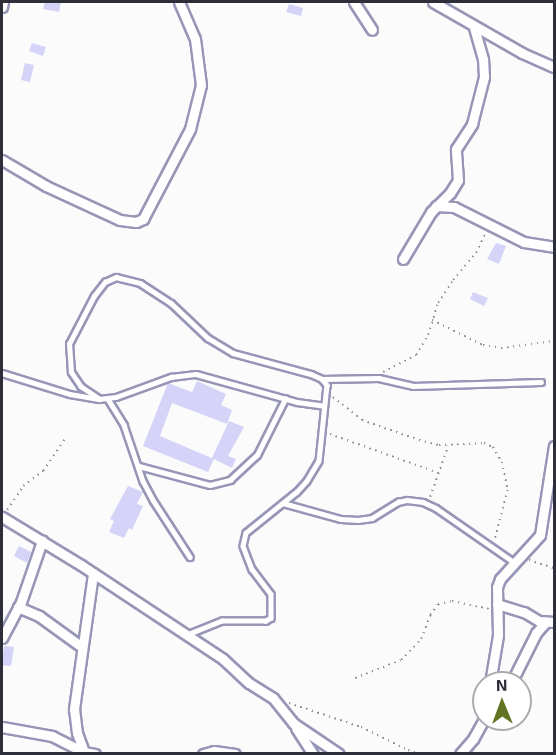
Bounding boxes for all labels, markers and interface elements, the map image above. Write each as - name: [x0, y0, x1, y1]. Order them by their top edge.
- north arrow: [472, 671, 532, 731]
- text: N: [496, 675, 508, 694]

